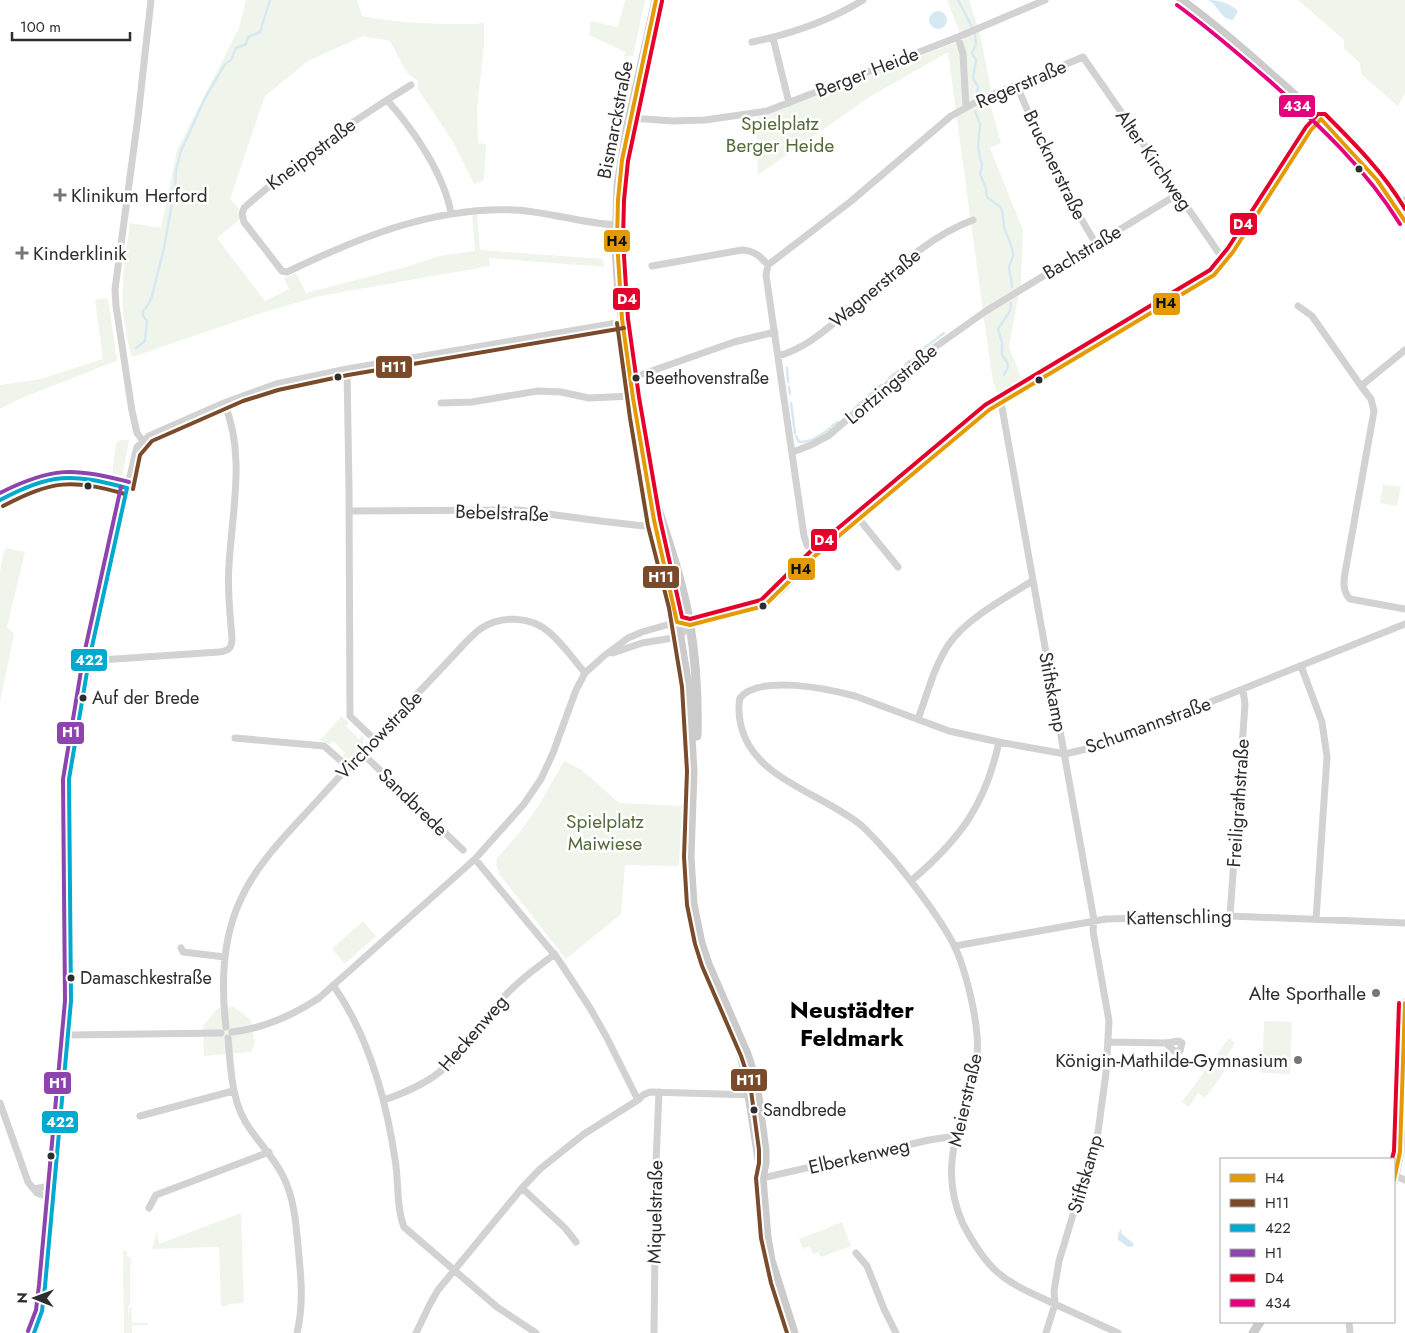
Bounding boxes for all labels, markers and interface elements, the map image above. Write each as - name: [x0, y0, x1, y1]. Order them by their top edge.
- scale bar: [12, 10, 130, 42]
- text: 100 m: [20, 16, 61, 38]
- street label: Berger Heide: [812, 40, 923, 104]
- street label: Regerstraße: [972, 53, 1071, 115]
- street label: Bismarckstraße: [590, 59, 640, 181]
- line badge: 434: [1278, 94, 1316, 118]
- text: 434: [1283, 96, 1311, 116]
- street label: Alter Kirchweg: [1109, 104, 1199, 216]
- street label: Brucknerstraße: [1017, 106, 1093, 225]
- park label: Spielplatz Berger Heide: [726, 110, 834, 159]
- street label: Kneippstraße: [261, 111, 361, 197]
- unlabelled marker: [1354, 164, 1364, 174]
- place label: Klinikum Herford: [71, 182, 208, 209]
- marker: Klinikum Herford: [53, 188, 67, 202]
- line badge: D4: [1229, 212, 1258, 236]
- text: D4: [1233, 214, 1253, 234]
- street label: Bachstraße: [1038, 218, 1127, 286]
- line badge: H4: [603, 229, 631, 253]
- text: H4: [607, 231, 628, 251]
- place label: Kinderklinik: [33, 240, 127, 267]
- street label: Wagnerstraße: [824, 242, 927, 334]
- marker: Kinderklinik: [15, 246, 29, 260]
- line badge: D4: [612, 287, 641, 311]
- text: D4: [617, 289, 637, 309]
- line badge: H4: [1152, 292, 1181, 316]
- text: H4: [1156, 293, 1177, 313]
- street label: Lortzingstraße: [839, 337, 943, 431]
- line badge: H11: [375, 355, 413, 379]
- text: H11: [381, 357, 407, 377]
- place label: Beethovenstraße: [645, 365, 769, 391]
- unlabelled marker: [333, 372, 343, 382]
- marker: Beethovenstraße: [631, 373, 641, 383]
- unlabelled marker: [1034, 375, 1044, 385]
- unlabelled marker: [83, 481, 93, 491]
- street label: Bebelstraße: [455, 498, 550, 528]
- line badge: D4: [810, 528, 838, 552]
- text: D4: [814, 530, 834, 550]
- line badge: H4: [787, 557, 816, 581]
- text: H4: [791, 559, 812, 579]
- line badge: H11: [642, 565, 680, 589]
- text: H11: [648, 567, 674, 587]
- unlabelled marker: [758, 601, 768, 611]
- line badge: 422: [70, 648, 108, 672]
- text: 422: [75, 650, 103, 670]
- street label: Stiftskamp: [1032, 650, 1074, 734]
- street label: Virchowstraße: [330, 684, 429, 785]
- place label: Auf der Brede: [92, 685, 199, 711]
- street label: Schumannstraße: [1081, 690, 1215, 760]
- marker: Auf der Brede: [78, 693, 88, 703]
- line badge: H1: [56, 721, 85, 745]
- text: H1: [62, 722, 80, 742]
- street label: Freiligrathstraße: [1220, 738, 1256, 868]
- street label: Sandbrede: [372, 762, 454, 842]
- park label: Spielplatz Maiwiese: [566, 808, 644, 857]
- street label: Kattenschling: [1126, 903, 1232, 931]
- place label: Damaschkestraße: [80, 965, 212, 991]
- marker: Damaschkestraße: [66, 973, 76, 983]
- place label: Alte Sporthalle: [1249, 980, 1366, 1007]
- marker: Alte Sporthalle: [1370, 987, 1382, 999]
- street label: Heckenweg: [432, 989, 514, 1077]
- district label: Neustädter Feldmark: [790, 992, 914, 1055]
- place label: Königin-Mathilde-Gymnasium: [1055, 1047, 1288, 1074]
- street label: Meierstraße: [941, 1051, 989, 1149]
- marker: Königin-Mathilde-Gymnasium: [1292, 1054, 1304, 1066]
- line badge: H11: [730, 1068, 768, 1092]
- text: H11: [736, 1070, 762, 1090]
- line badge: H1: [43, 1071, 72, 1095]
- text: H1: [49, 1073, 67, 1093]
- place label: Sandbrede: [763, 1097, 846, 1123]
- marker: Sandbrede: [749, 1105, 759, 1115]
- line badge: 422: [41, 1110, 79, 1134]
- text: 422: [46, 1112, 74, 1132]
- street label: Elberkenweg: [806, 1131, 912, 1181]
- street label: Stiftskamp: [1061, 1131, 1109, 1217]
- unlabelled marker: [46, 1151, 56, 1161]
- legend: [1220, 1158, 1395, 1323]
- street label: Miquelstraße: [641, 1160, 669, 1264]
- text: H4: [1265, 1167, 1285, 1189]
- text: H11: [1265, 1192, 1289, 1214]
- text: 422: [1265, 1217, 1291, 1239]
- text: H1: [1265, 1242, 1282, 1264]
- text: D4: [1265, 1267, 1284, 1289]
- north arrow: [10, 1273, 60, 1323]
- text: N: [12, 1292, 32, 1304]
- text: 434: [1265, 1292, 1291, 1314]

